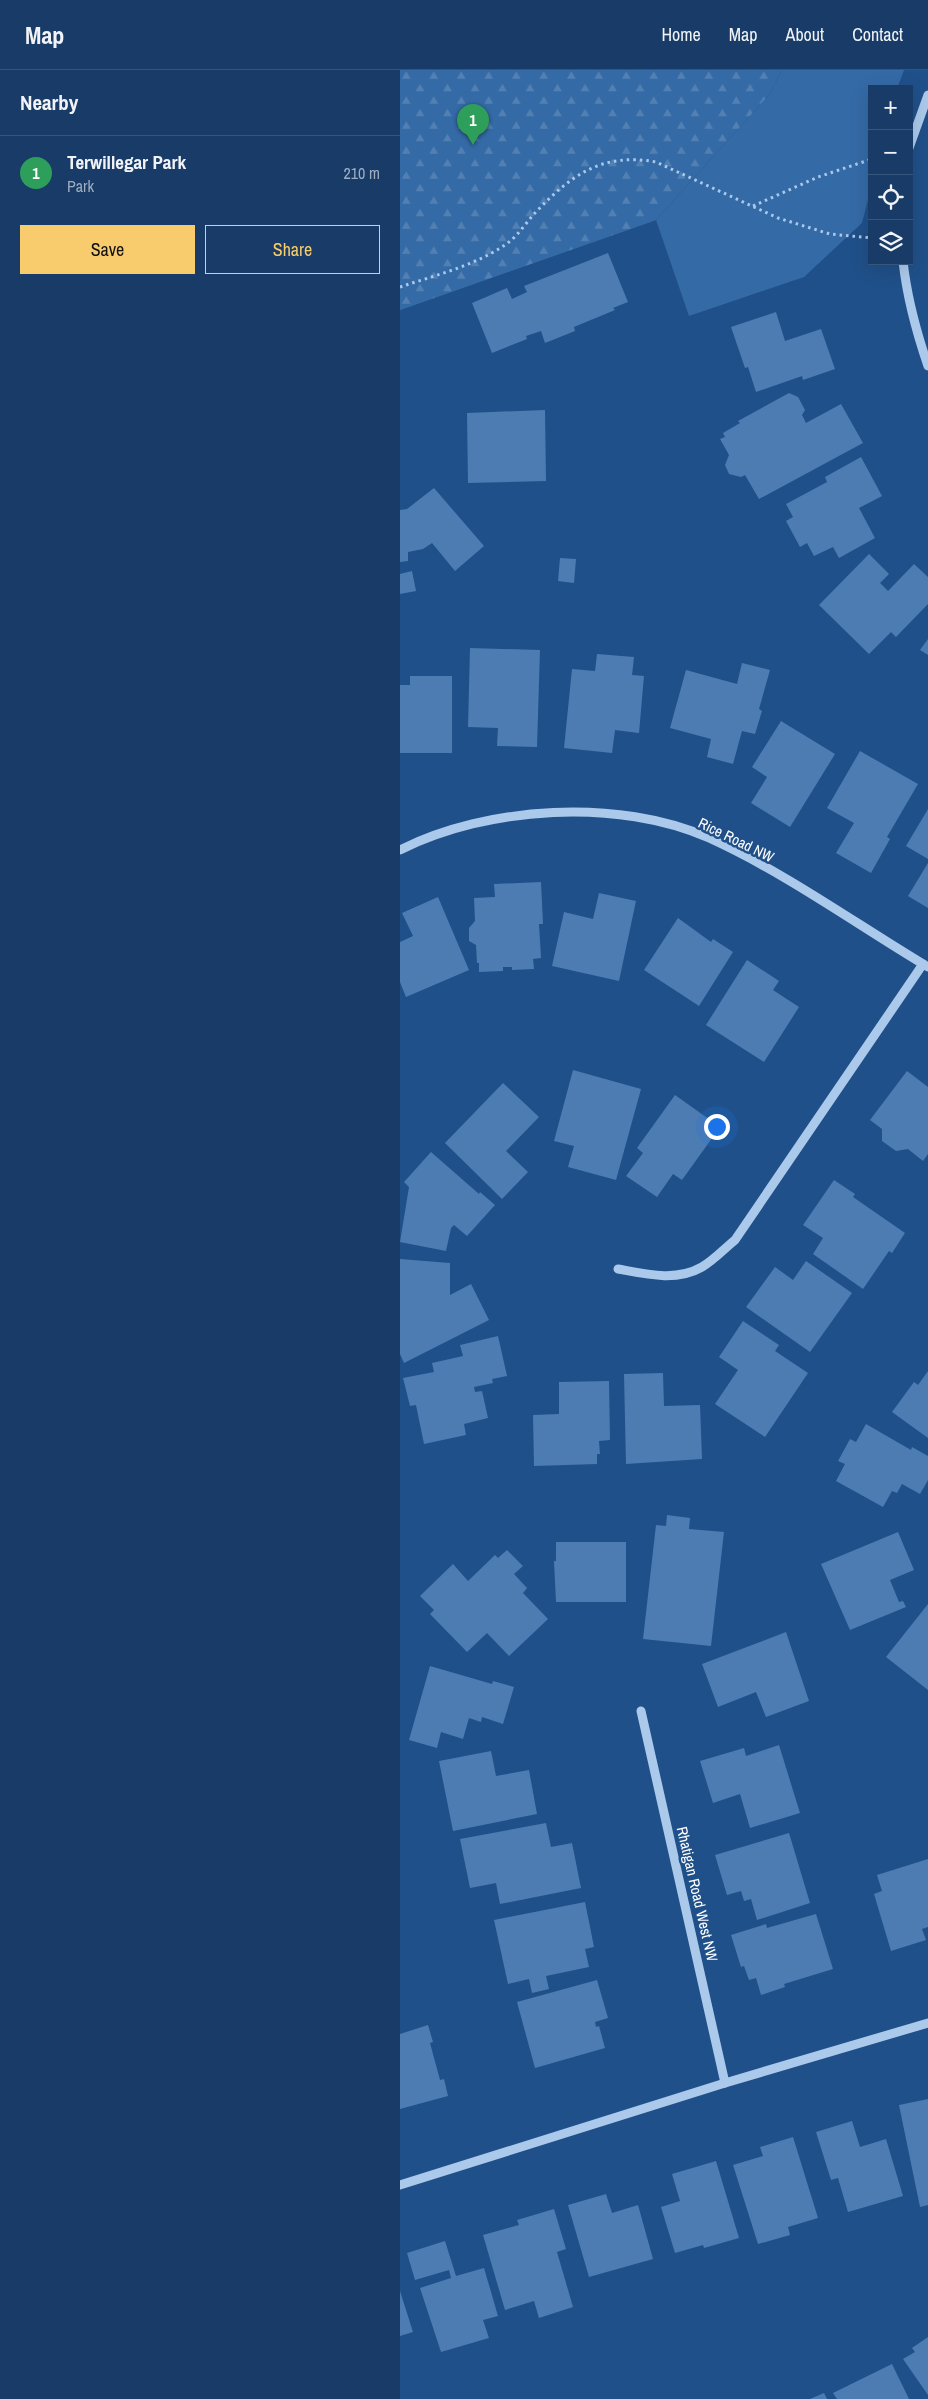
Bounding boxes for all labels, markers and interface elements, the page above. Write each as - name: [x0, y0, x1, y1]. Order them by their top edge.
- text: Map: [25, 19, 64, 51]
- text: Home: [661, 22, 701, 47]
- text: Map: [729, 22, 758, 47]
- text: About: [786, 22, 824, 47]
- text: Contact: [852, 22, 903, 47]
- map controls: [868, 85, 913, 265]
- button: +: [868, 85, 913, 130]
- text: Nearby: [20, 88, 78, 117]
- pin: 1: [457, 104, 489, 145]
- button: −: [868, 130, 913, 175]
- text: Terwillegar Park: [67, 149, 186, 175]
- text: 1: [32, 162, 40, 184]
- text: 210 m: [344, 162, 380, 184]
- text: Park: [67, 175, 94, 197]
- button: locate: [868, 175, 913, 220]
- button: layers: [868, 220, 913, 265]
- button: Save: [20, 225, 195, 274]
- button: Share: [205, 225, 380, 274]
- street label: Rice Road NW: [695, 812, 778, 867]
- your location: [704, 1114, 730, 1140]
- street label: Rhatigan Road West NW: [672, 1824, 723, 1964]

